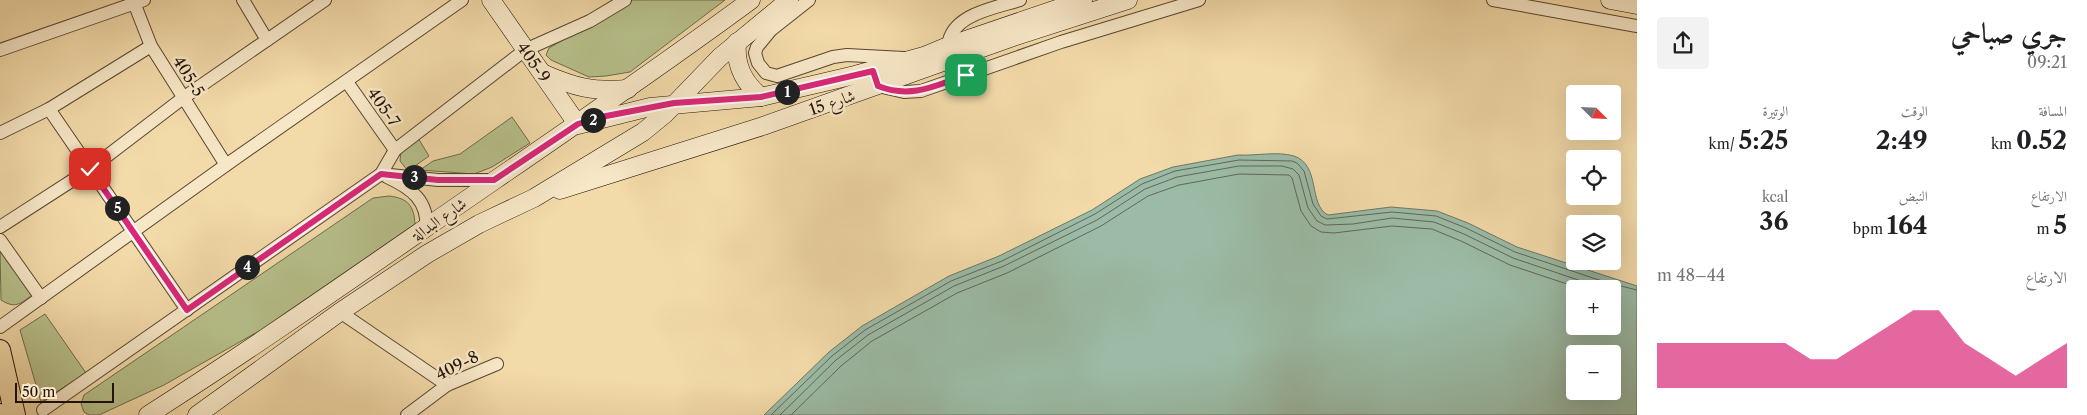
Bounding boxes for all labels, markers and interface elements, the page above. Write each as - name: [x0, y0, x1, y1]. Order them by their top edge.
- text: جري صباحي: [1951, 16, 2067, 50]
- button: share: [1657, 17, 1709, 69]
- street label: 405-9: [513, 38, 555, 86]
- street label: 405-5: [169, 52, 209, 100]
- text: 09:21: [2027, 52, 2067, 72]
- pin: [945, 54, 987, 96]
- icon: arrive: [952, 61, 980, 89]
- pin: 1: [774, 80, 800, 104]
- text: 1: [784, 83, 791, 101]
- street label: 405-7: [363, 84, 405, 130]
- street label: شارع 15: [806, 85, 859, 123]
- north arrow: [1566, 85, 1621, 140]
- map controls: [1566, 85, 1621, 400]
- text: الوتيرة: [1763, 102, 1788, 120]
- text: الوقت: [1901, 102, 1928, 120]
- text: المسافة: [2038, 102, 2067, 120]
- pin: 2: [580, 108, 606, 132]
- text: 2: [589, 111, 598, 129]
- text: 5:25: [1739, 125, 1788, 156]
- text: 2:49: [1876, 125, 1928, 156]
- text: 0.52: [2016, 125, 2067, 156]
- text: /km: [1709, 135, 1739, 153]
- text: km: [1991, 135, 2016, 153]
- pin: [69, 148, 111, 190]
- button: locate: [1566, 150, 1621, 205]
- icon: check: [76, 155, 104, 183]
- pin: 3: [402, 164, 426, 190]
- text: 3: [411, 168, 418, 186]
- text: النبض: [1899, 187, 1928, 205]
- text: الارتفاع: [2031, 187, 2067, 205]
- text: kcal: [1762, 188, 1788, 206]
- street label: شارع البدالة: [407, 193, 472, 249]
- pin: 5: [104, 196, 130, 220]
- text: 5: [114, 199, 121, 217]
- text: 36: [1759, 206, 1788, 237]
- text: 164: [1887, 210, 1928, 241]
- text: 5: [2053, 210, 2067, 241]
- button: layers: [1566, 215, 1621, 270]
- text: bpm: [1853, 220, 1887, 238]
- text: m: [2036, 220, 2053, 238]
- pin: 4: [234, 254, 260, 280]
- text: 4: [243, 258, 252, 276]
- text: 44–48 m: [1657, 265, 1725, 285]
- text: الارتفاع: [2025, 267, 2067, 287]
- button: +: [1566, 280, 1621, 335]
- button: −: [1566, 345, 1621, 400]
- street label: 409-8: [432, 346, 482, 384]
- scale bar: [15, 380, 114, 403]
- text: 50 m: [22, 383, 55, 401]

